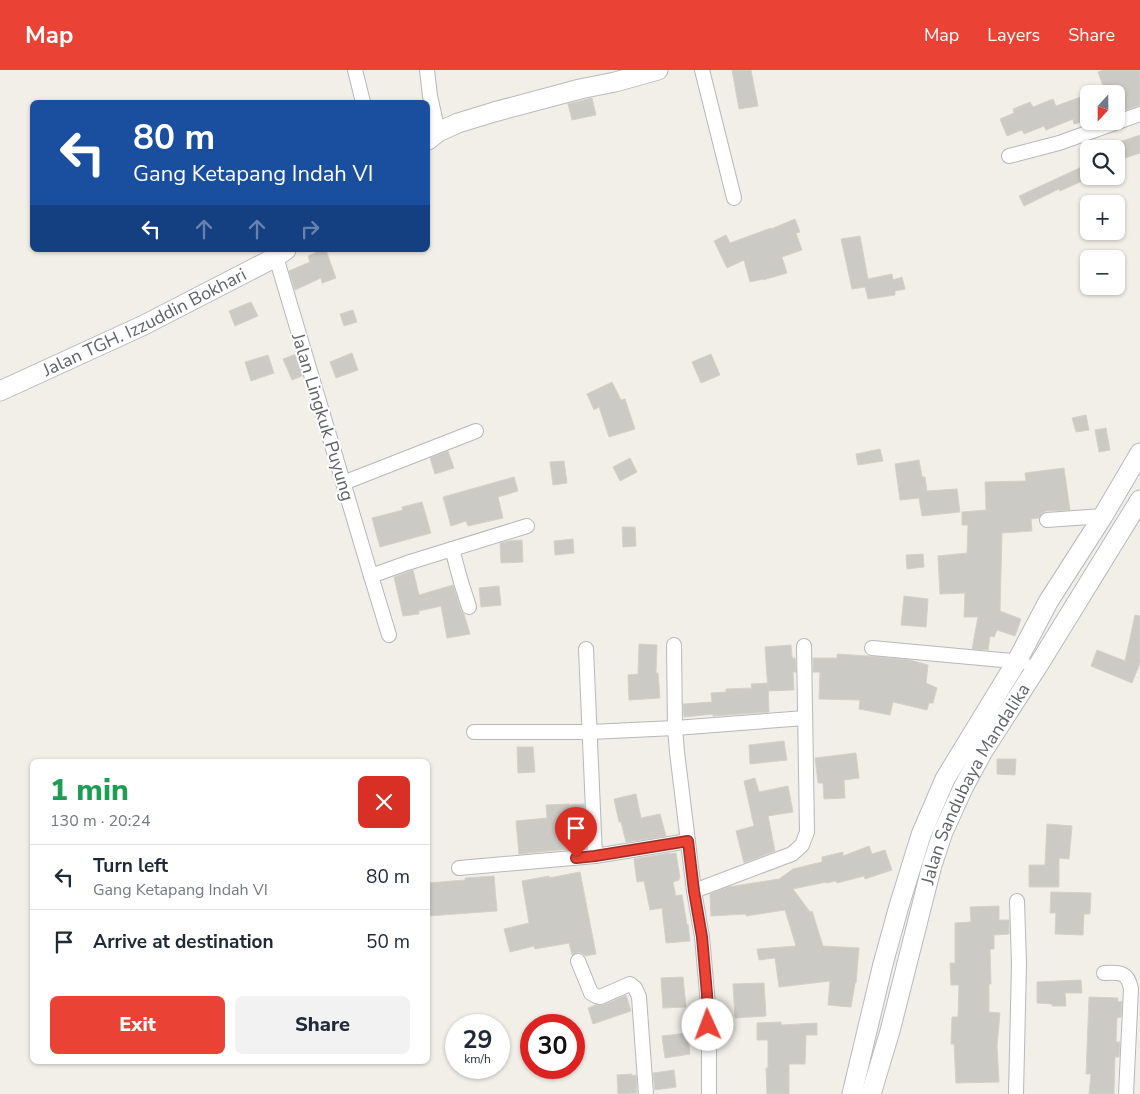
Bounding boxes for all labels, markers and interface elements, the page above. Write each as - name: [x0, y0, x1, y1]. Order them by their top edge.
- text: Map: [25, 19, 73, 51]
- text: Map: [924, 23, 959, 47]
- text: Layers: [987, 23, 1040, 47]
- text: Share: [1068, 23, 1115, 47]
- north arrow: [1080, 85, 1125, 130]
- map controls: [1080, 85, 1125, 295]
- text: 80 m: [133, 114, 215, 161]
- icon: left: [50, 120, 115, 185]
- button: search: [1080, 140, 1125, 185]
- text: Gang Ketapang Indah VI: [133, 159, 373, 189]
- button: +: [1080, 195, 1125, 240]
- icon: left: [137, 215, 165, 243]
- icon: ahead: [190, 215, 218, 243]
- icon: ahead: [243, 215, 271, 243]
- icon: right: [296, 215, 324, 243]
- button: −: [1080, 250, 1125, 295]
- street label: Jalan TGH. Izzuddin Bokhari: [38, 262, 250, 382]
- street label: Jalan Lingkuk Puyung: [286, 329, 360, 504]
- street label: Jalan Sandubaya Mandalika: [915, 679, 1035, 888]
- text: 1 min: [50, 770, 129, 811]
- button: close: [358, 776, 410, 828]
- pin: [555, 807, 597, 858]
- text: 130 m · 20:24: [50, 810, 151, 832]
- icon: arrive: [562, 814, 590, 842]
- text: Turn left: [93, 853, 168, 879]
- icon: left: [50, 863, 78, 891]
- text: 80 m: [366, 864, 410, 890]
- text: Gang Ketapang Indah VI: [93, 879, 268, 901]
- icon: arrive: [50, 928, 78, 956]
- text: Arrive at destination: [93, 929, 274, 955]
- text: 50 m: [366, 929, 410, 955]
- button: Exit: [50, 996, 225, 1054]
- button: Share: [235, 996, 410, 1054]
- position arrow: [681, 998, 733, 1050]
- speed limit sign: 30: [520, 1014, 585, 1079]
- text: 29: [462, 1023, 493, 1057]
- text: km/h: [464, 1051, 491, 1067]

